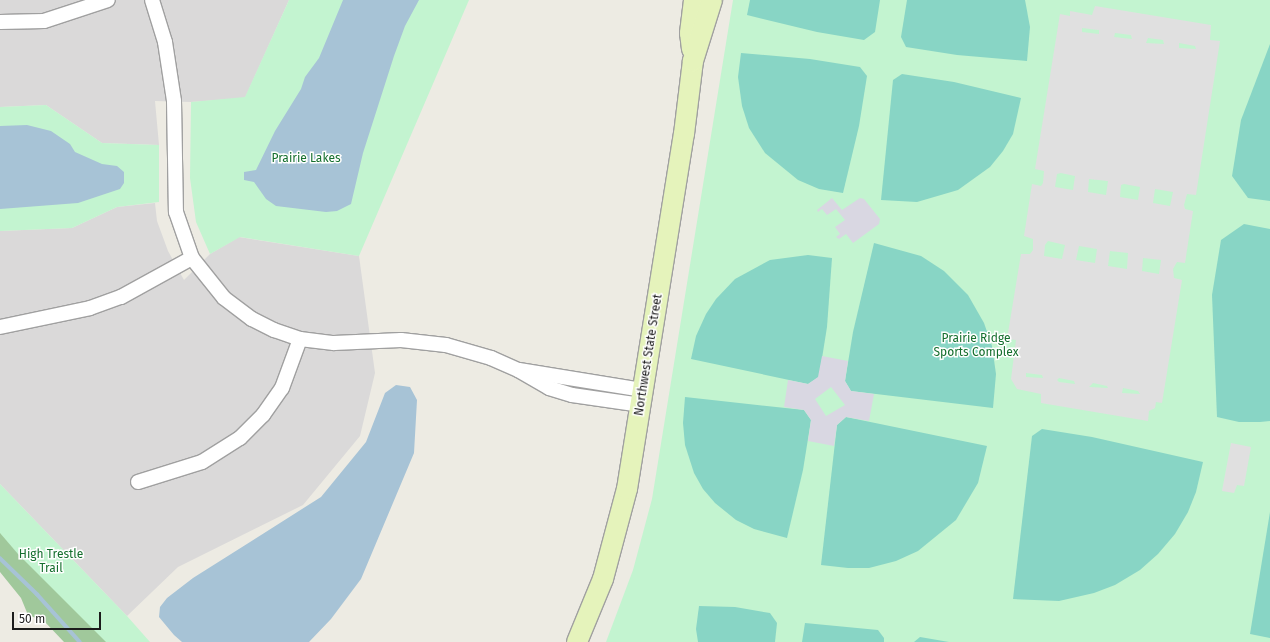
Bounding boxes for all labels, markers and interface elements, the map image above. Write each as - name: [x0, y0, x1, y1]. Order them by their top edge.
- park label: Prairie Lakes: [271, 152, 341, 166]
- street label: Northwest State Street: [632, 293, 666, 417]
- park label: Prairie Ridge Sports Complex: [933, 332, 1019, 360]
- park label: High Trestle Trail: [19, 548, 83, 576]
- scale bar: [14, 604, 103, 630]
- text: 50 m: [19, 612, 45, 626]

